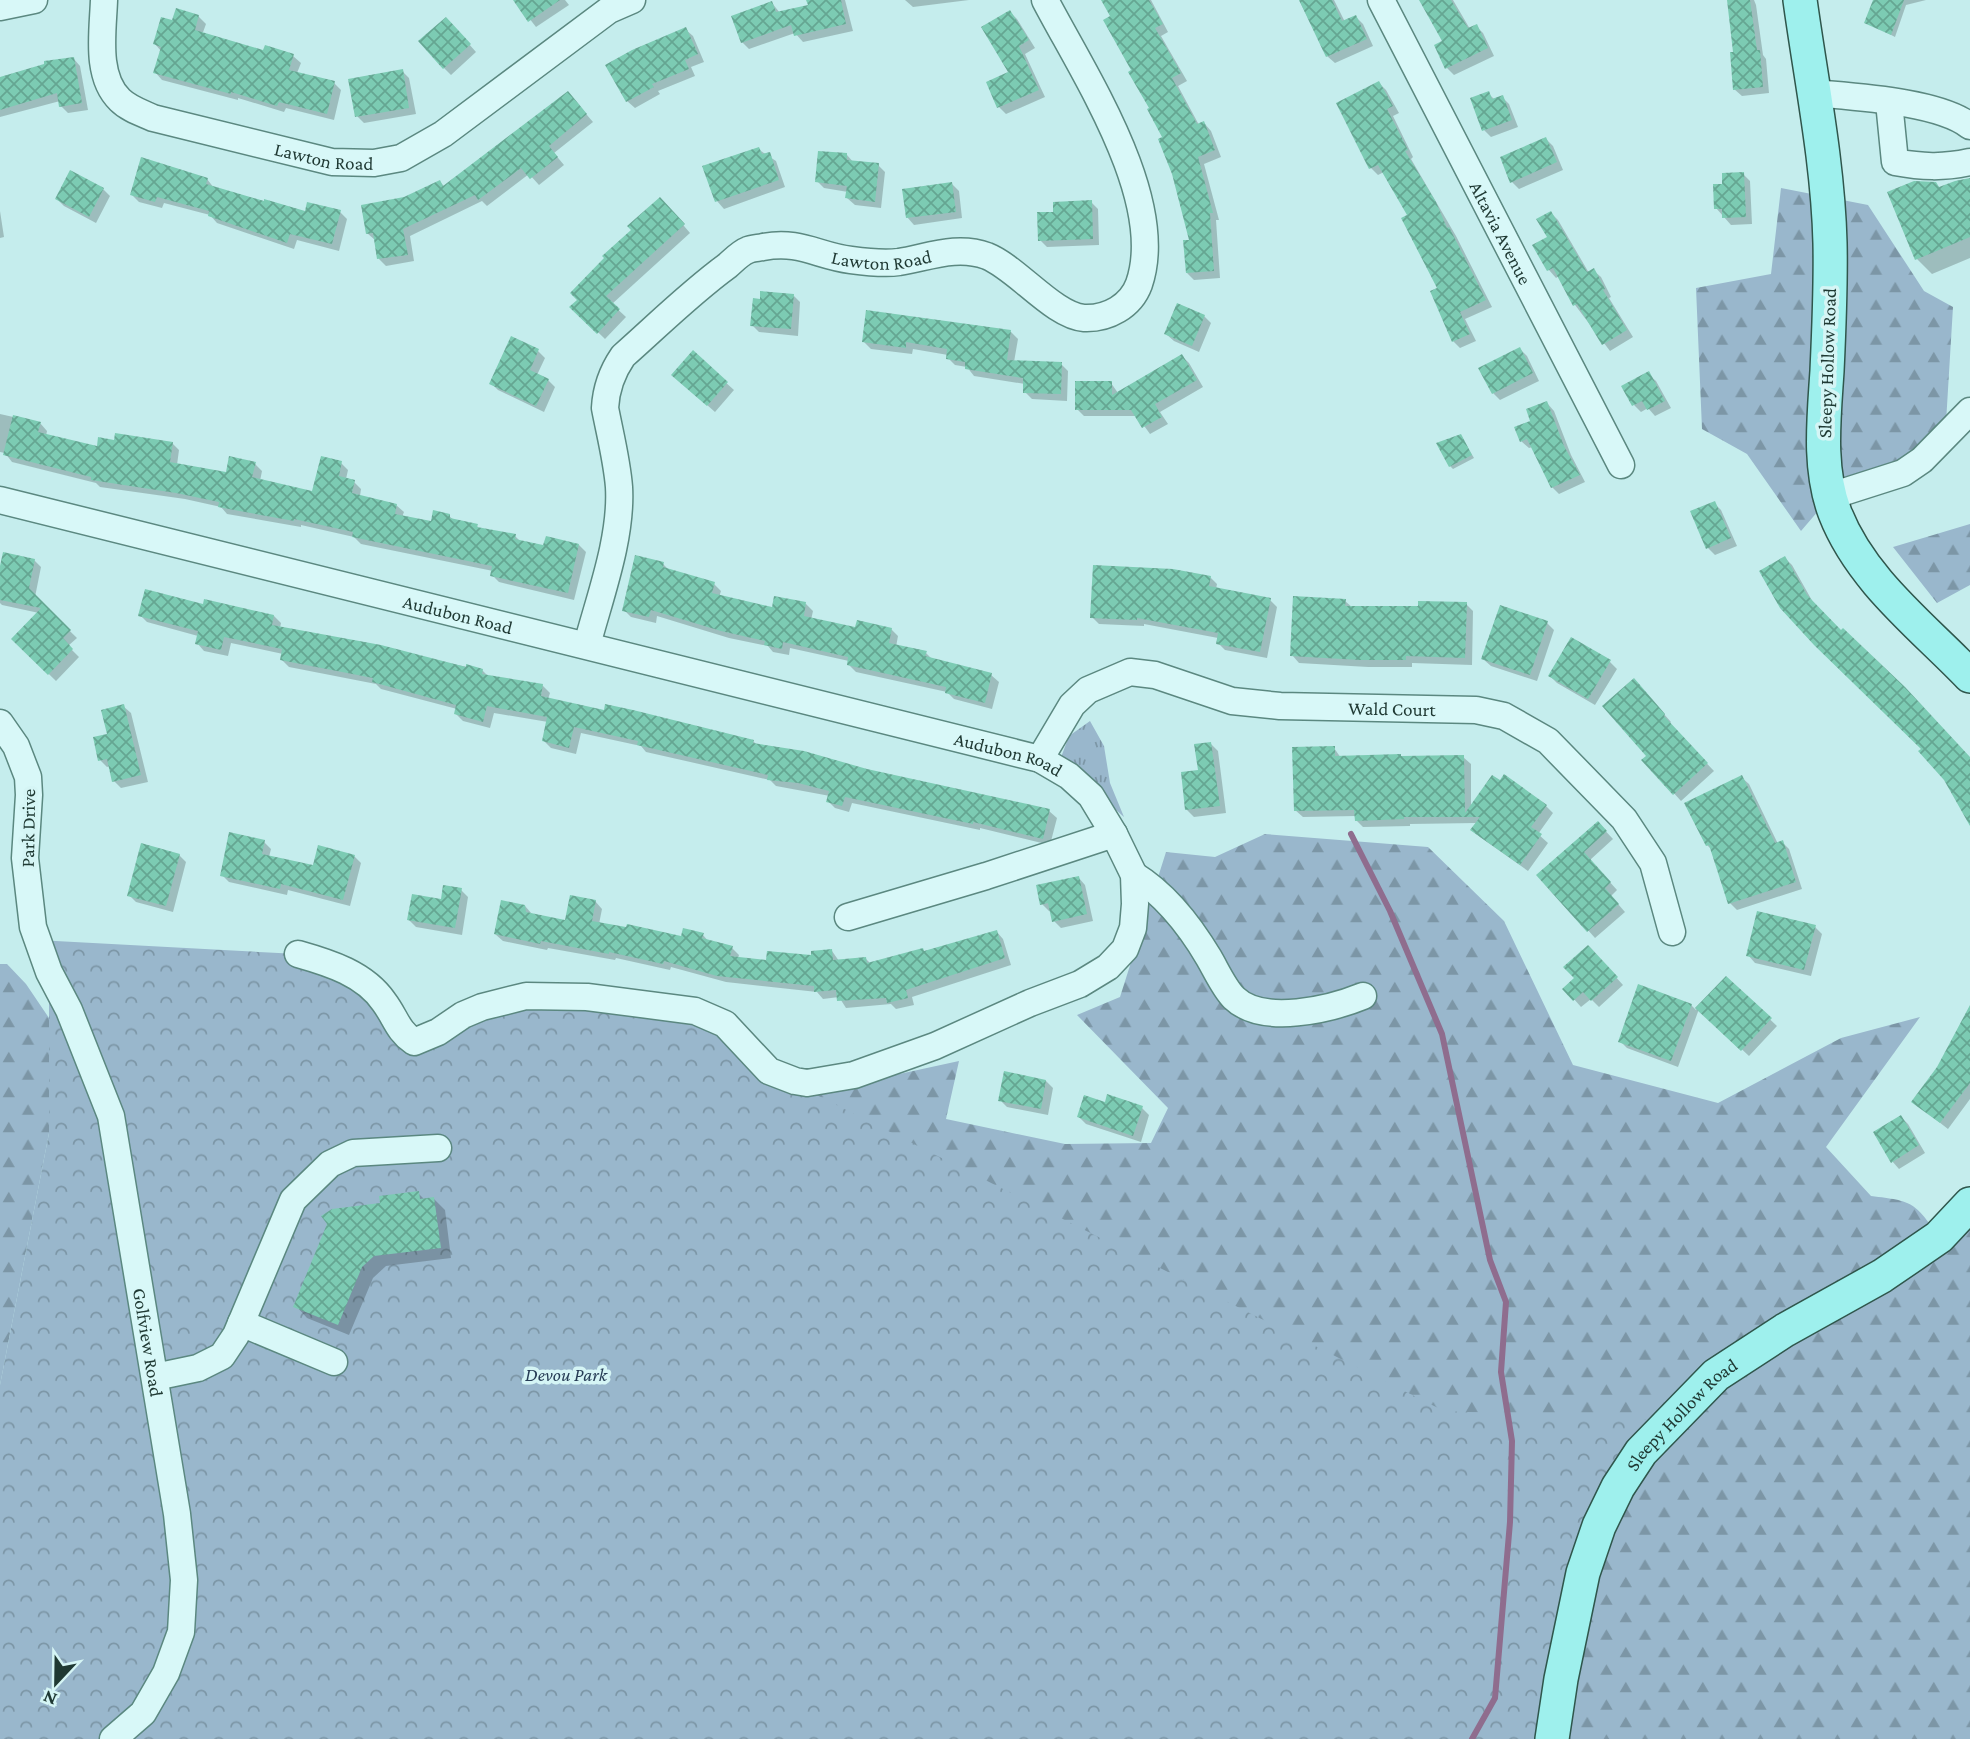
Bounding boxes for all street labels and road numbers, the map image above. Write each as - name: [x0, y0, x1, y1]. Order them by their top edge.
- street label: Lawton Road: [273, 138, 374, 173]
- street label: Altavia Avenue: [1466, 178, 1536, 288]
- street label: Lawton Road: [830, 245, 933, 273]
- street label: Sleepy Hollow Road: [1814, 288, 1840, 438]
- street label: Audubon Road: [401, 590, 515, 638]
- street label: Wald Court: [1348, 697, 1437, 720]
- street label: Audubon Road: [952, 728, 1066, 780]
- street label: Park Drive: [17, 789, 39, 867]
- street label: Golfview Road: [129, 1286, 168, 1398]
- street label: Sleepy Hollow Road: [1621, 1354, 1741, 1474]

